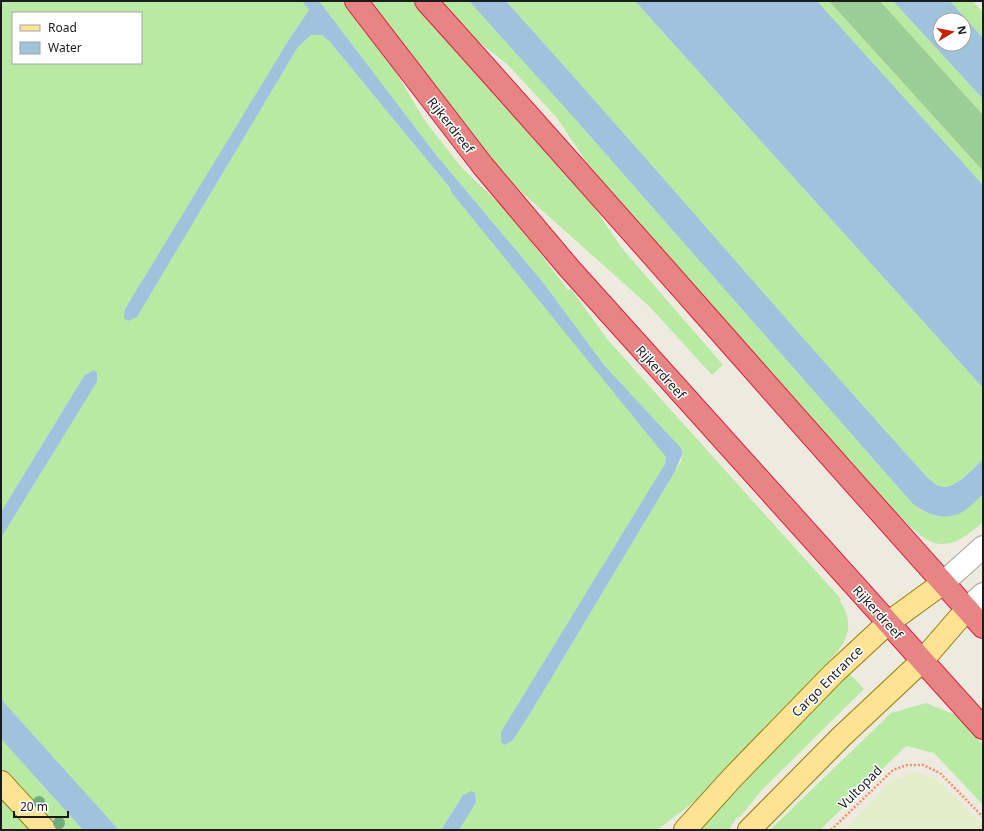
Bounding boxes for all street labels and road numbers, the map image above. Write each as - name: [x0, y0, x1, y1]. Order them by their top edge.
- street label: Rijkerdreef: [423, 93, 479, 158]
- street label: Rijkerdreef: [632, 341, 691, 404]
- street label: Rijkerdreef: [849, 581, 908, 644]
- street label: Cargo Entrance: [787, 641, 867, 721]
- street label: Vultopad: [834, 761, 886, 813]

